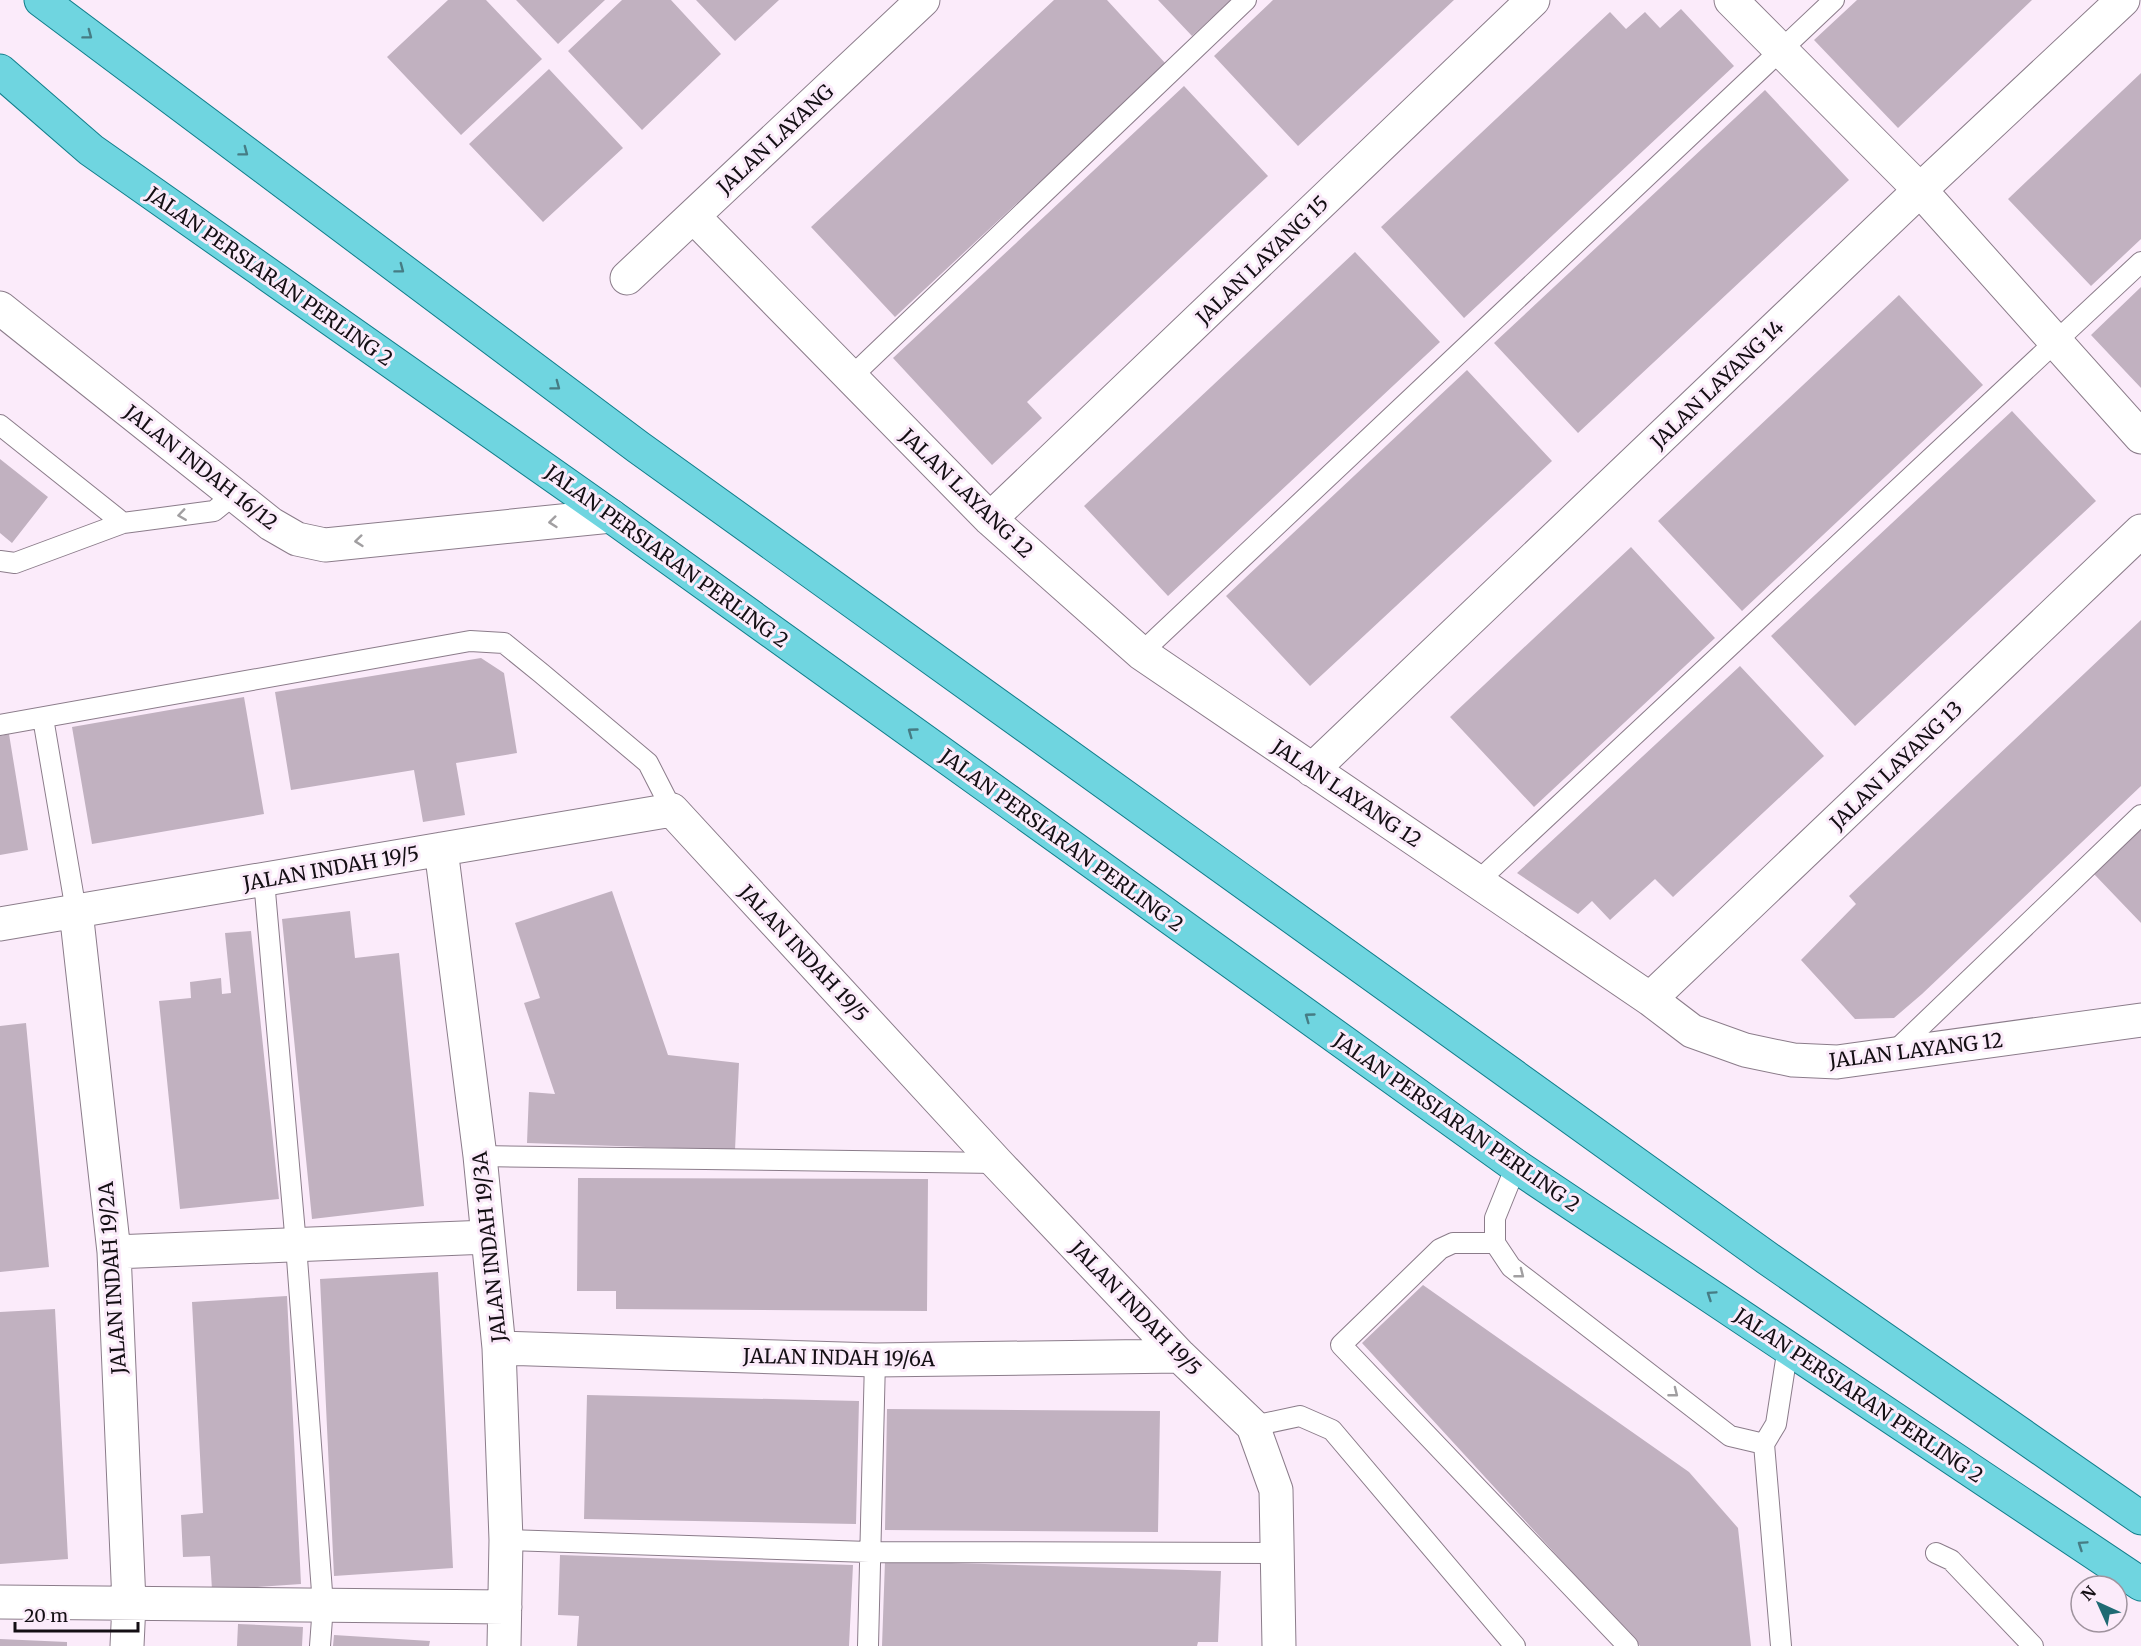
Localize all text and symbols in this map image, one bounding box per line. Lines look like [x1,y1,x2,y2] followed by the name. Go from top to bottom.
[81,28,92,39] one-way arrow
[711,78,839,200] street label: JALAN LAYANG
[237,145,248,156] one-way arrow
[141,181,398,371] street label: JALAN PERSIARAN PERLING 2
[1190,190,1333,330] street label: JALAN LAYANG 15
[393,262,404,273] one-way arrow
[1645,314,1789,454] street label: JALAN LAYANG 14
[549,379,560,390] one-way arrow
[118,399,283,535] street label: JALAN INDAH 16/12
[895,422,1039,563] street label: JALAN LAYANG 12
[539,459,794,653] street label: JALAN PERSIARAN PERLING 2
[178,508,187,520] one-way arrow
[548,515,558,528] one-way arrow
[354,534,364,547] one-way arrow
[1824,695,1967,835] street label: JALAN LAYANG 13
[907,728,918,739] one-way arrow
[1267,733,1427,852] street label: JALAN LAYANG 12
[934,743,1189,937] street label: JALAN PERSIARAN PERLING 2
[240,840,421,896] street label: JALAN INDAH 19/5
[733,879,874,1027] street label: JALAN INDAH 19/5
[1304,1013,1315,1024] one-way arrow
[1328,1027,1585,1217] street label: JALAN PERSIARAN PERLING 2
[1827,1027,2004,1073] street label: JALAN LAYANG 12
[466,1149,512,1345] street label: JALAN INDAH 19/3A
[93,1180,131,1376] street label: JALAN INDAH 19/2A
[1064,1235,1207,1381] street label: JALAN INDAH 19/5
[1513,1267,1524,1278] one-way arrow
[1707,1291,1717,1303] one-way arrow
[1729,1302,1988,1488] street label: JALAN PERSIARAN PERLING 2
[742,1343,936,1371] street label: JALAN INDAH 19/6A
[1668,1386,1679,1397] one-way arrow
[2078,1540,2088,1552] one-way arrow
[2069,1574,2129,1634] north arrow
[2077,1582,2100,1605] text: N
[15,1595,138,1633] scale bar
[24,1604,68,1627] text: 20 m

